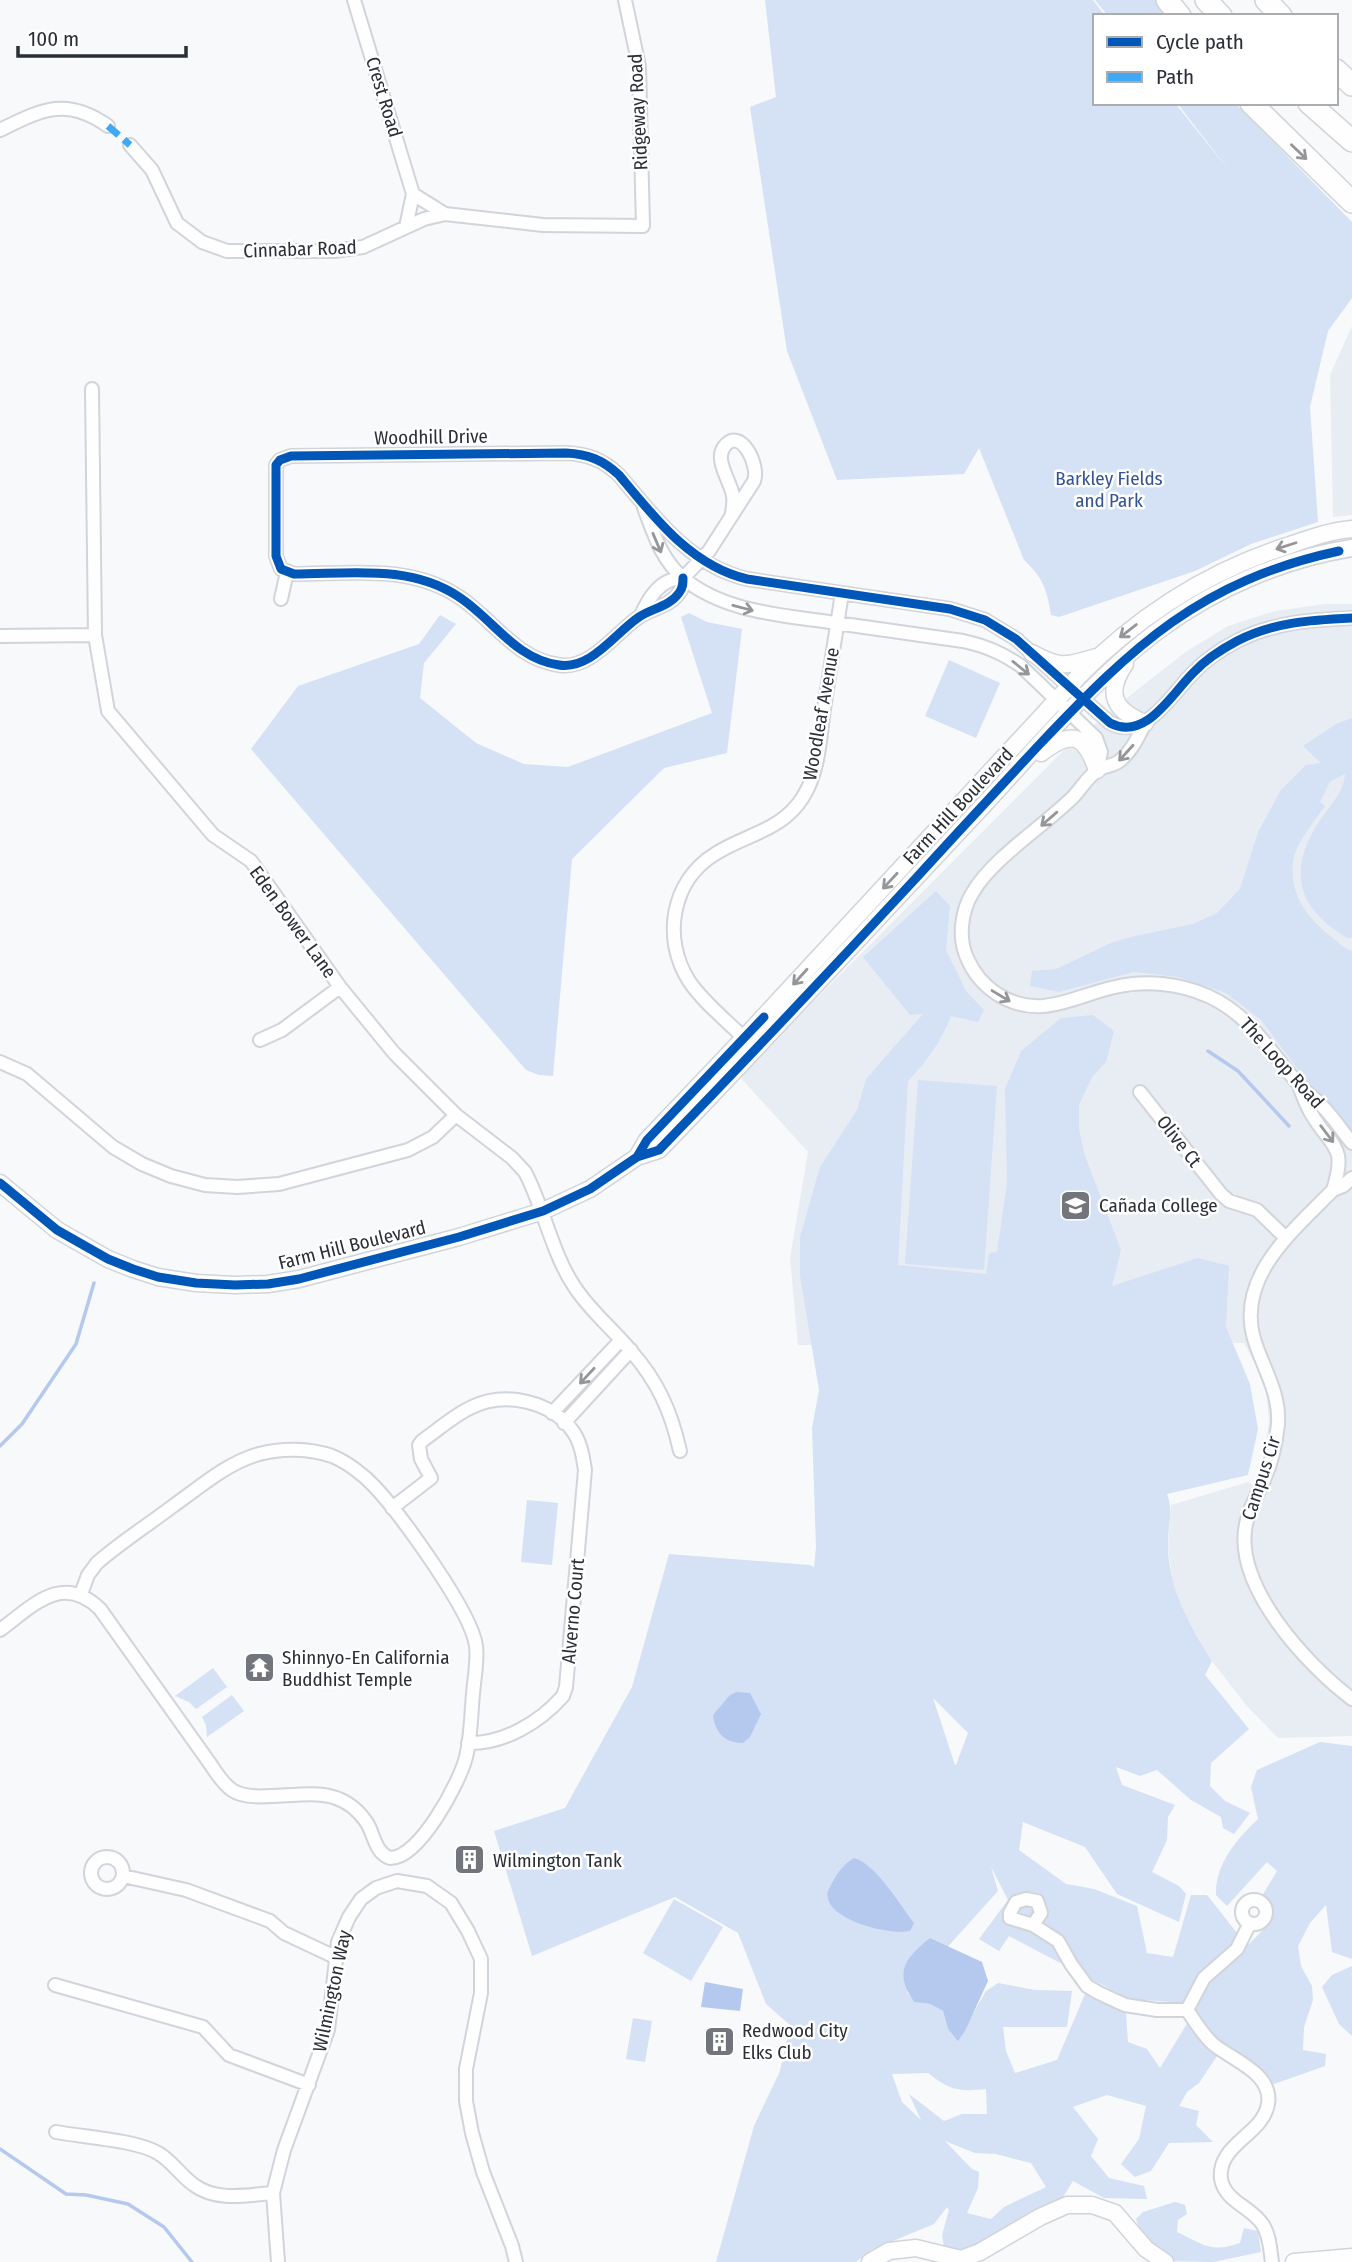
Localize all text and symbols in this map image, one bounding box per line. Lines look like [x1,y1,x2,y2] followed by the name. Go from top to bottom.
[18,14,186,58] scale bar
[1093,14,1338,105] legend
[28,26,79,52] text: 100 m
[1156,29,1244,55] text: Cycle path
[623,53,653,171] street label: Ridgeway Road
[361,54,407,140] street label: Crest Road
[1156,64,1194,90] text: Path
[1290,144,1307,161] one-way arrow
[243,236,357,262] street label: Cinnabar Road
[374,425,488,449] street label: Woodhill Drive
[1055,467,1163,512] park label: Barkley Fields and Park
[651,531,664,553] one-way arrow
[1275,540,1297,553] one-way arrow
[732,602,754,615] one-way arrow
[1119,624,1138,639] one-way arrow
[798,646,844,782] street label: Woodleaf Avenue
[1011,660,1029,675] one-way arrow
[898,743,1018,869] street label: Farm Hill Boulevard
[1118,744,1135,761] one-way arrow
[1040,811,1058,827] one-way arrow
[245,861,341,983] street label: Eden Bower Lane
[881,872,898,889] one-way arrow
[792,968,808,986] one-way arrow
[991,989,1011,1003] one-way arrow
[1235,1013,1329,1113] street label: The Loop Road
[1152,1111,1207,1172] street label: Olive Ct
[1319,1125,1334,1144] one-way arrow
[1059,1188,1093,1222] school or university icon: Cañada College
[1099,1194,1218,1217] place label: Cañada College
[276,1216,428,1274] street label: Farm Hill Boulevard
[578,1368,595,1385] one-way arrow
[1237,1433,1286,1523] street label: Campus Cir
[557,1557,589,1665] street label: Alverno Court
[282,1646,449,1691] place label: Shinnyo-En California Buddhist Temple
[242,1651,276,1685] temple icon: Shinnyo-En California Buddhist Temple
[453,1843,487,1877] building icon: Wilmington Tank
[493,1849,622,1872] place label: Wilmington Tank
[308,1927,356,2054] street label: Wilmington Way
[742,2019,848,2064] place label: Redwood City Elks Club
[702,2024,736,2058] building icon: Redwood City Elks Club

